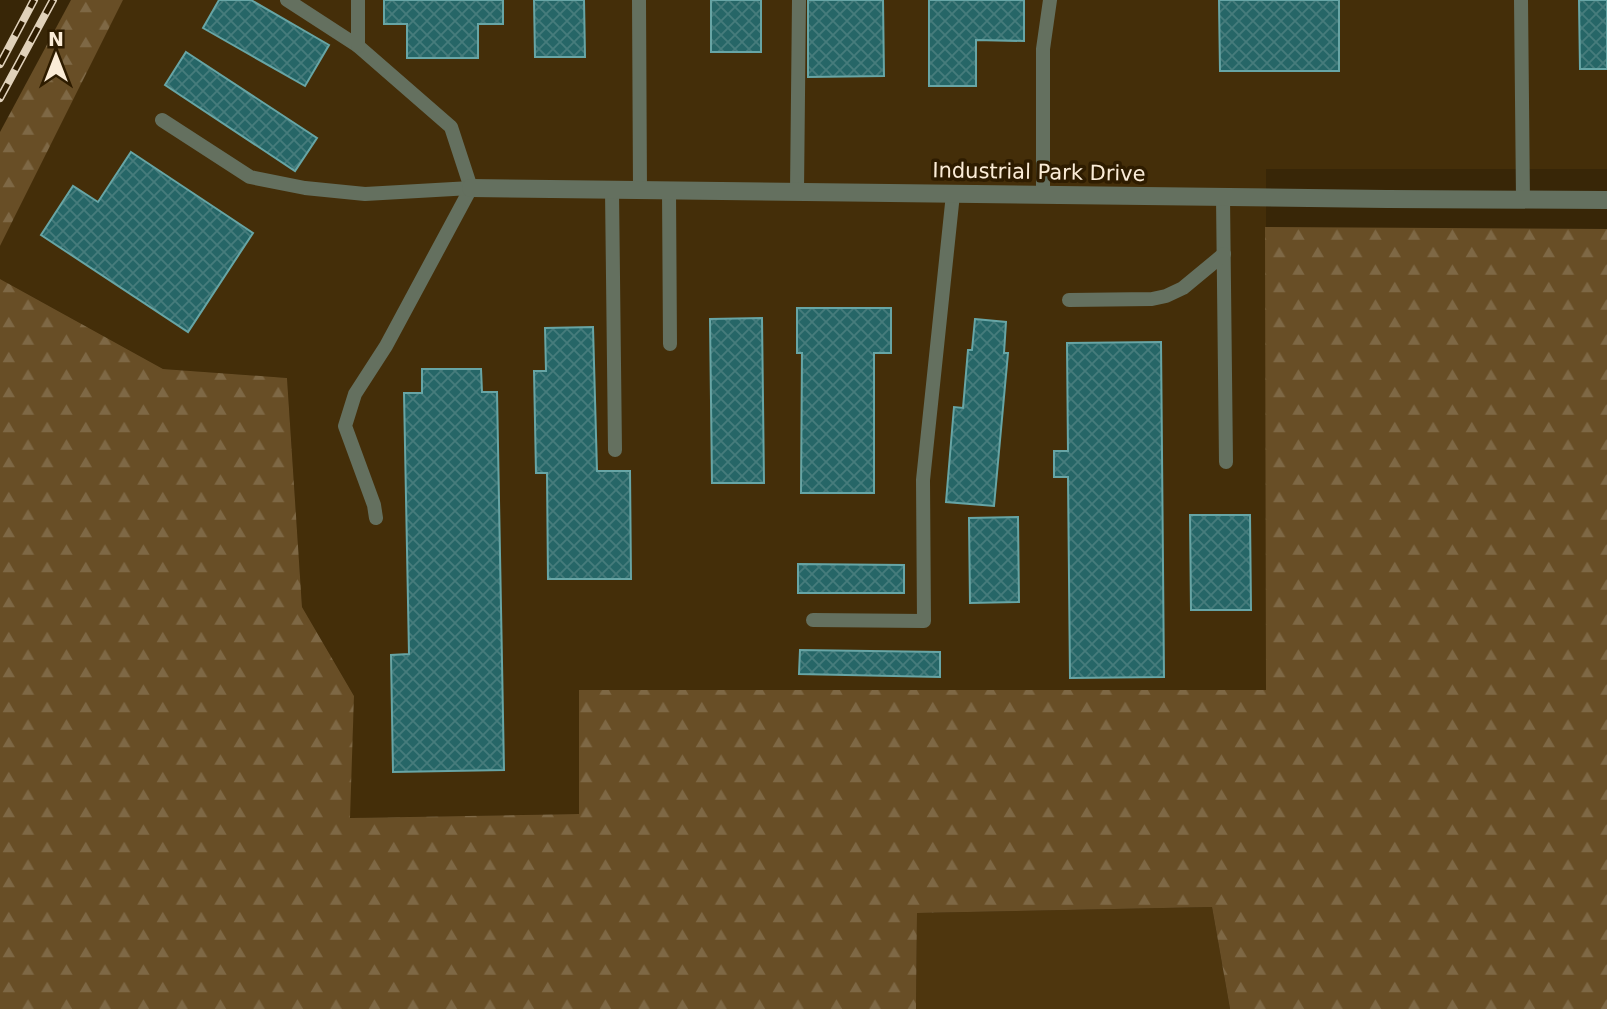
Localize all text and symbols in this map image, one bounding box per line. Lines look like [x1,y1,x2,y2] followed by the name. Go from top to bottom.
[21,21,91,91] north arrow
[48,28,64,50] text: N
[932,158,1146,186] street label: Industrial Park Drive

